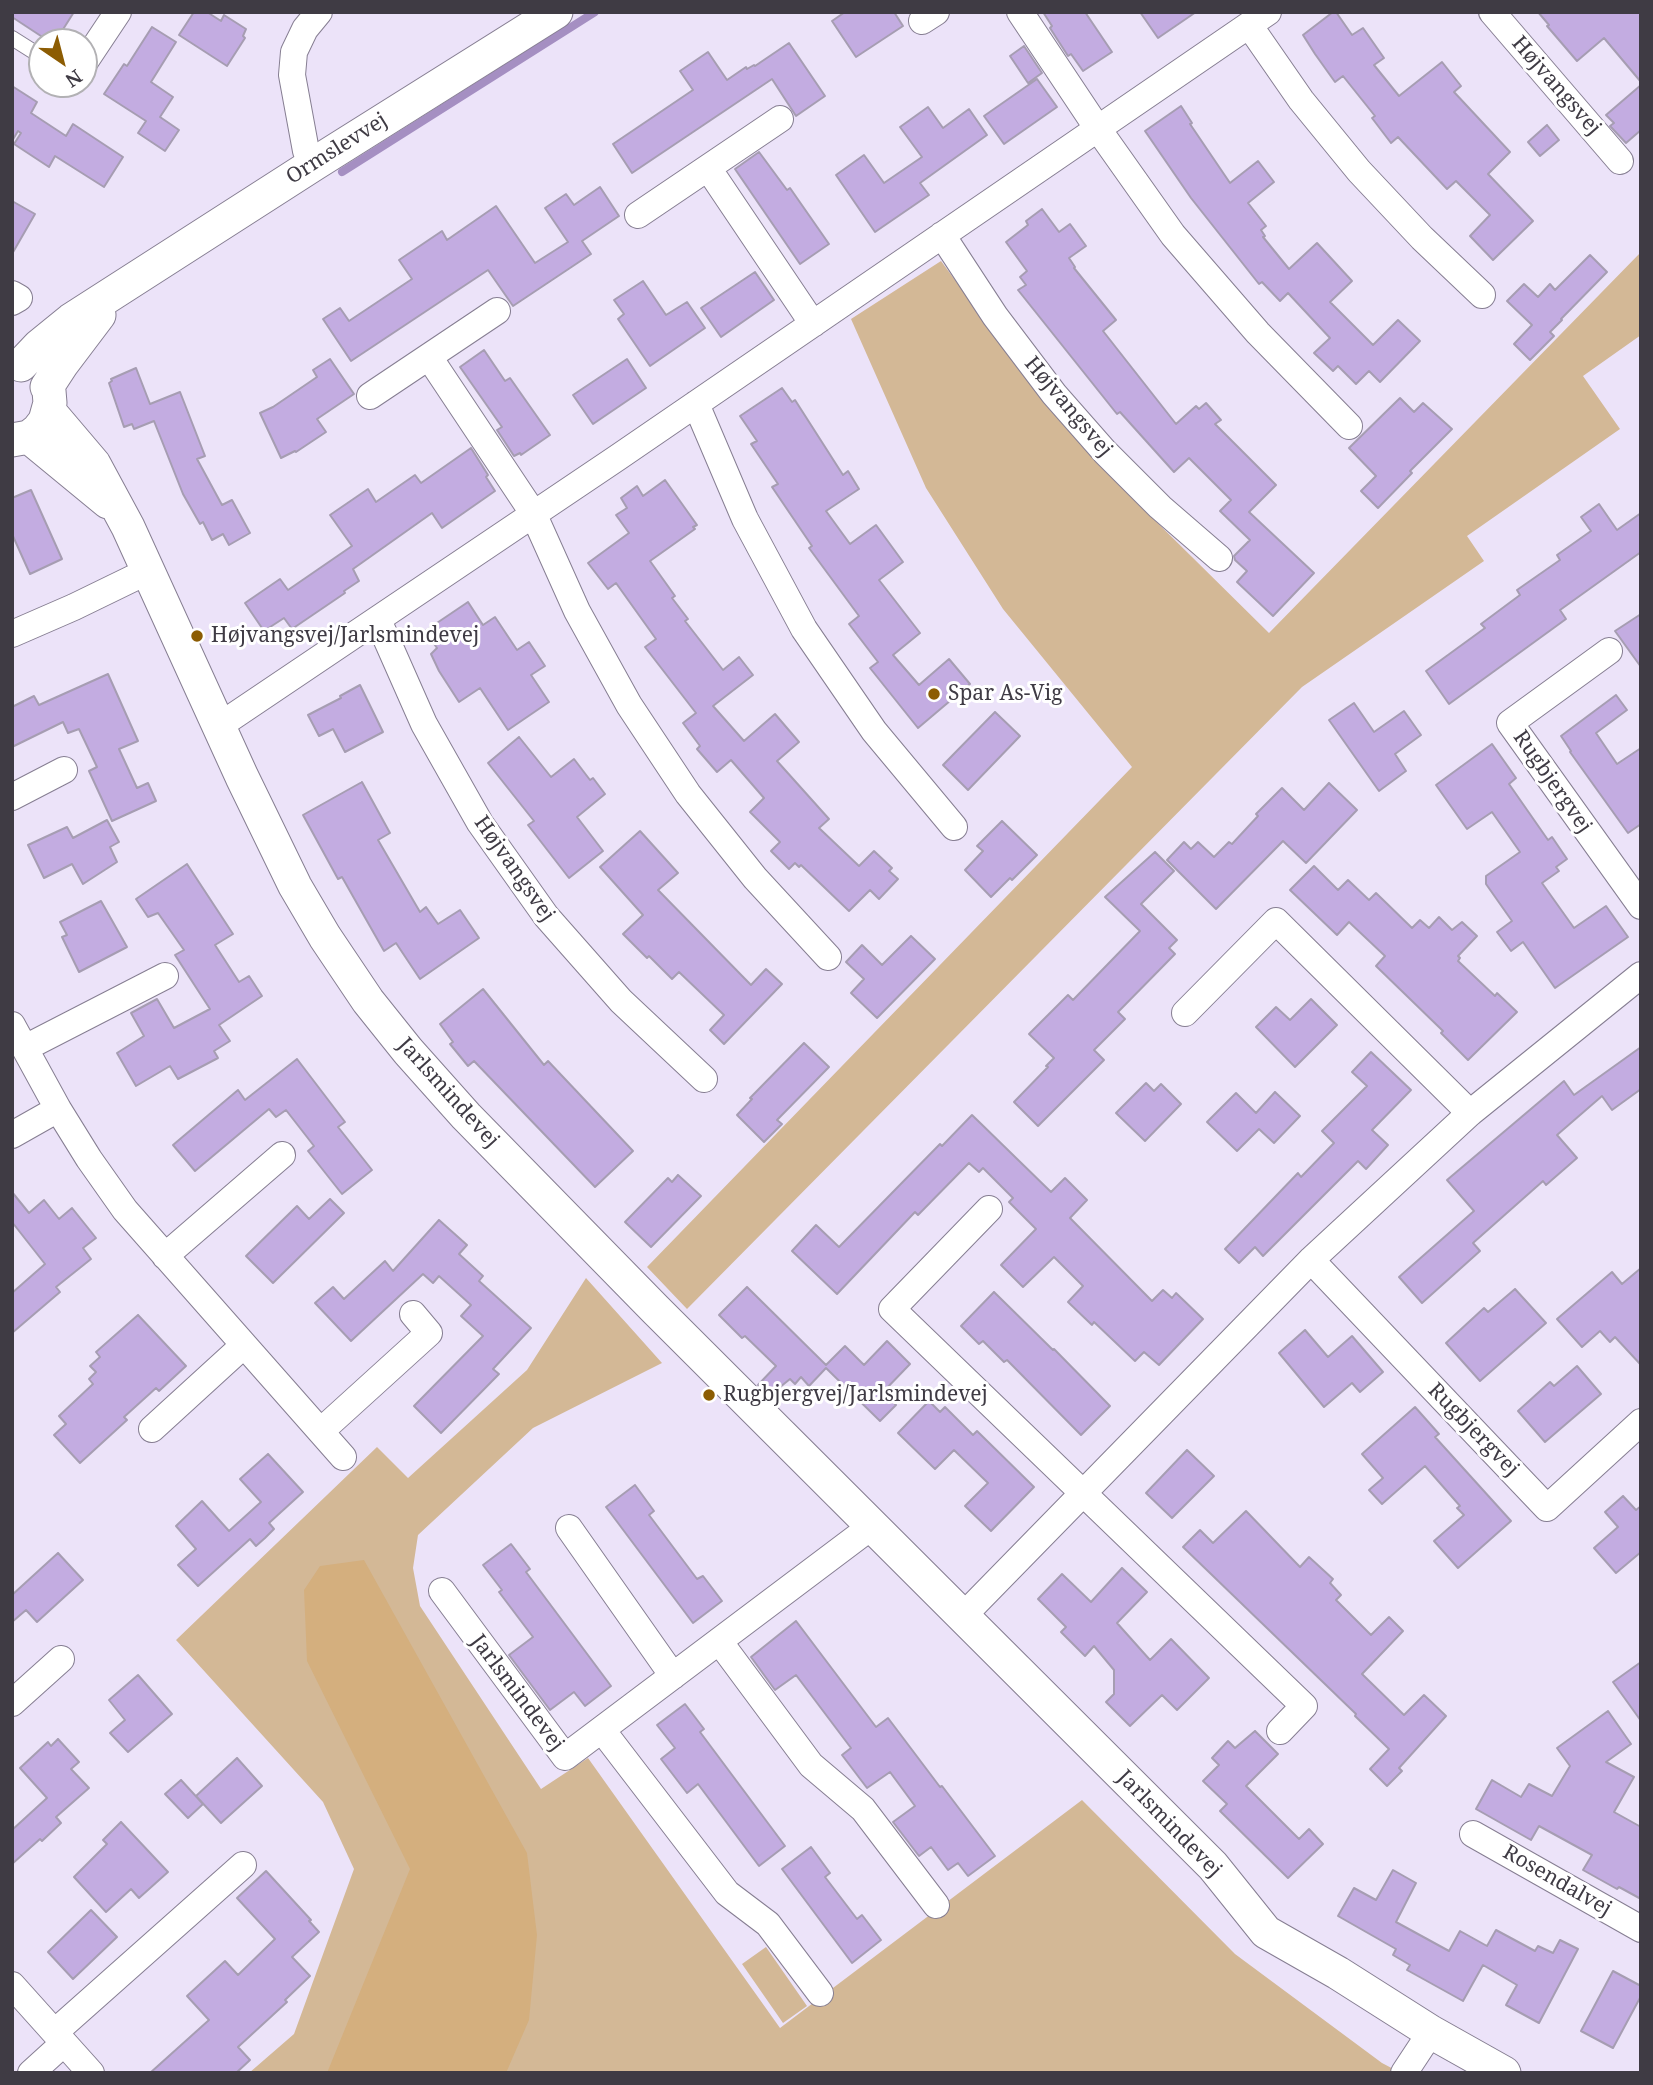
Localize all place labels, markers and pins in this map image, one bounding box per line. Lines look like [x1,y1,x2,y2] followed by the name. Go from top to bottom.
[211,623,479,649] place label: Højvangsvej/Jarlsmindevej
[189,628,205,644] marker: Højvangsvej/Jarlsmindevej
[948,681,1062,707] place label: Spar As-Vig
[926,686,942,702] marker: Spar As-Vig
[723,1382,988,1408] place label: Rugbjergvej/Jarlsmindevej
[701,1387,717,1403] marker: Rugbjergvej/Jarlsmindevej

